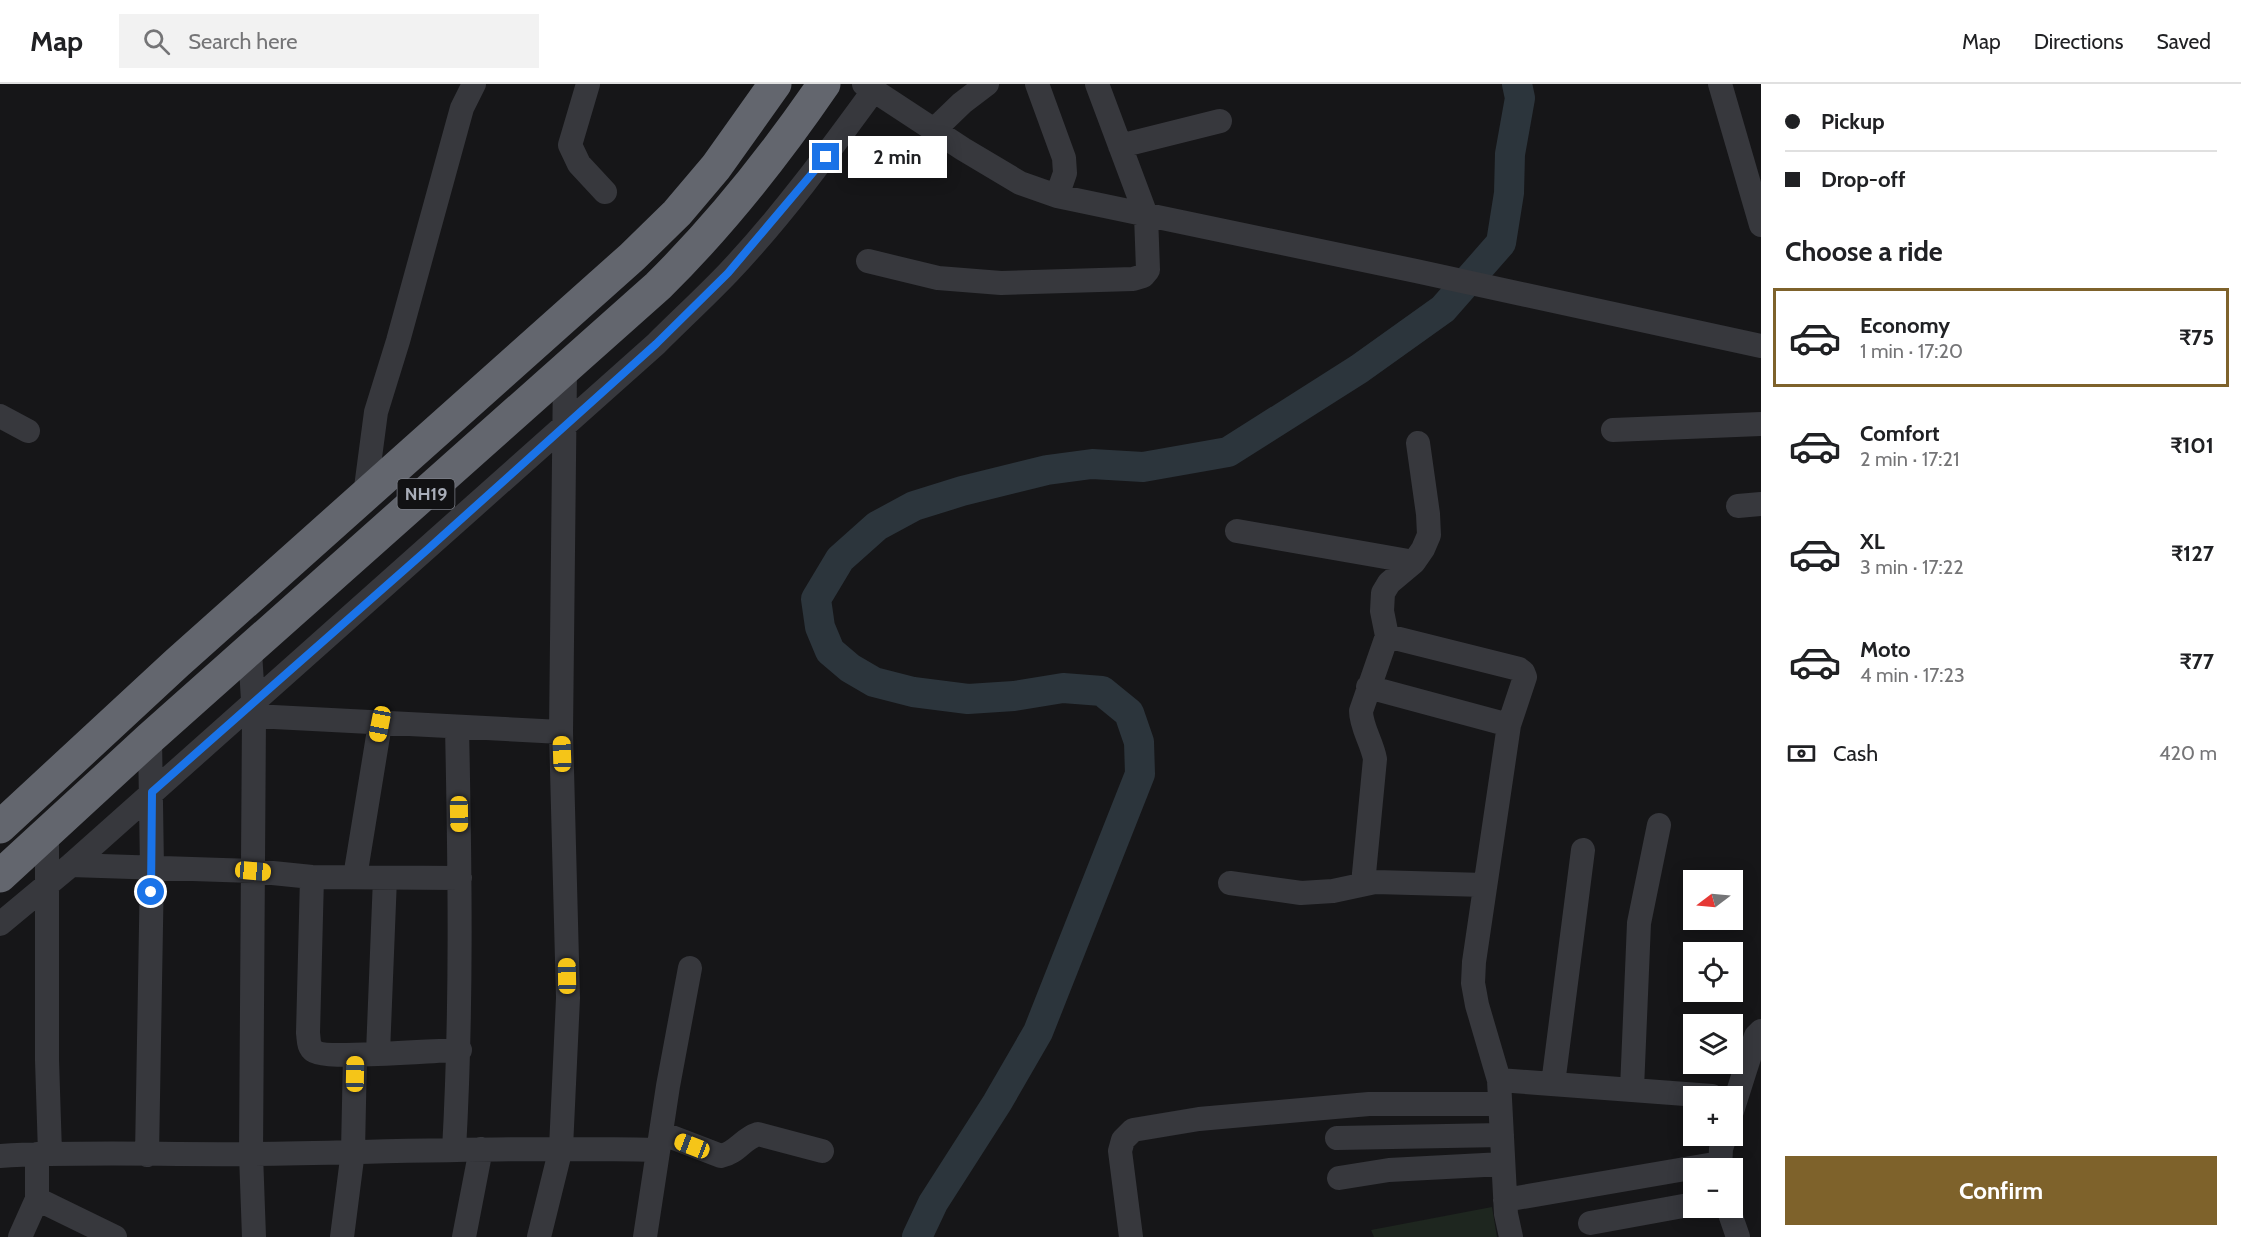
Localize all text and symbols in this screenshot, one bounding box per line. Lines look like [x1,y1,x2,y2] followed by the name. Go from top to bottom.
[119,14,539,68] search box
[30,24,83,58] text: Map
[140,25,173,58] icon: search
[188,28,297,55] text: Search here
[1962,29,2001,54] text: Map
[2034,29,2123,54] text: Directions
[2156,29,2211,54] text: Saved
[1821,108,1885,135] text: Pickup
[847,136,946,178] callout: 2 min
[812,143,839,170] route end
[873,145,922,169] text: 2 min
[1821,166,1905,193] text: Drop-off
[1785,235,1943,268] text: Choose a ride
[1788,311,1842,365] icon: car
[1860,312,1950,339] text: Economy
[2179,324,2214,351] text: ₹75
[1860,339,1963,363] text: 1 min · 17:20
[1788,419,1842,473] icon: car
[1860,420,1939,447] text: Comfort
[2170,432,2214,459] text: ₹101
[1860,447,1959,471] text: 2 min · 17:21
[398,479,454,509] road number: NH19
[1788,527,1842,581] icon: car
[1860,528,1885,555] text: XL
[2171,540,2214,567] text: ₹127
[1860,555,1964,579] text: 3 min · 17:22
[1788,635,1842,689] icon: car
[1860,636,1911,663] text: Moto
[2180,648,2214,675] text: ₹77
[1860,663,1965,687] text: 4 min · 17:23
[368,705,392,743] car
[552,736,572,772] car
[1785,737,1818,770] icon: cash
[1833,740,1878,767] text: Cash
[2159,741,2217,765] text: 420 m
[450,796,468,832] car
[234,860,272,882] car
[1683,870,1743,930] north arrow
[1683,870,1743,1218] map controls
[137,878,164,905] route start
[1683,942,1743,1002] button: locate
[558,958,576,994] car
[1683,1014,1743,1074] button: layers
[346,1056,364,1092] car
[1683,1086,1743,1146] button: +
[672,1131,712,1161] car
[1785,1156,2217,1225] button: Confirm
[1683,1158,1743,1218] button: −

